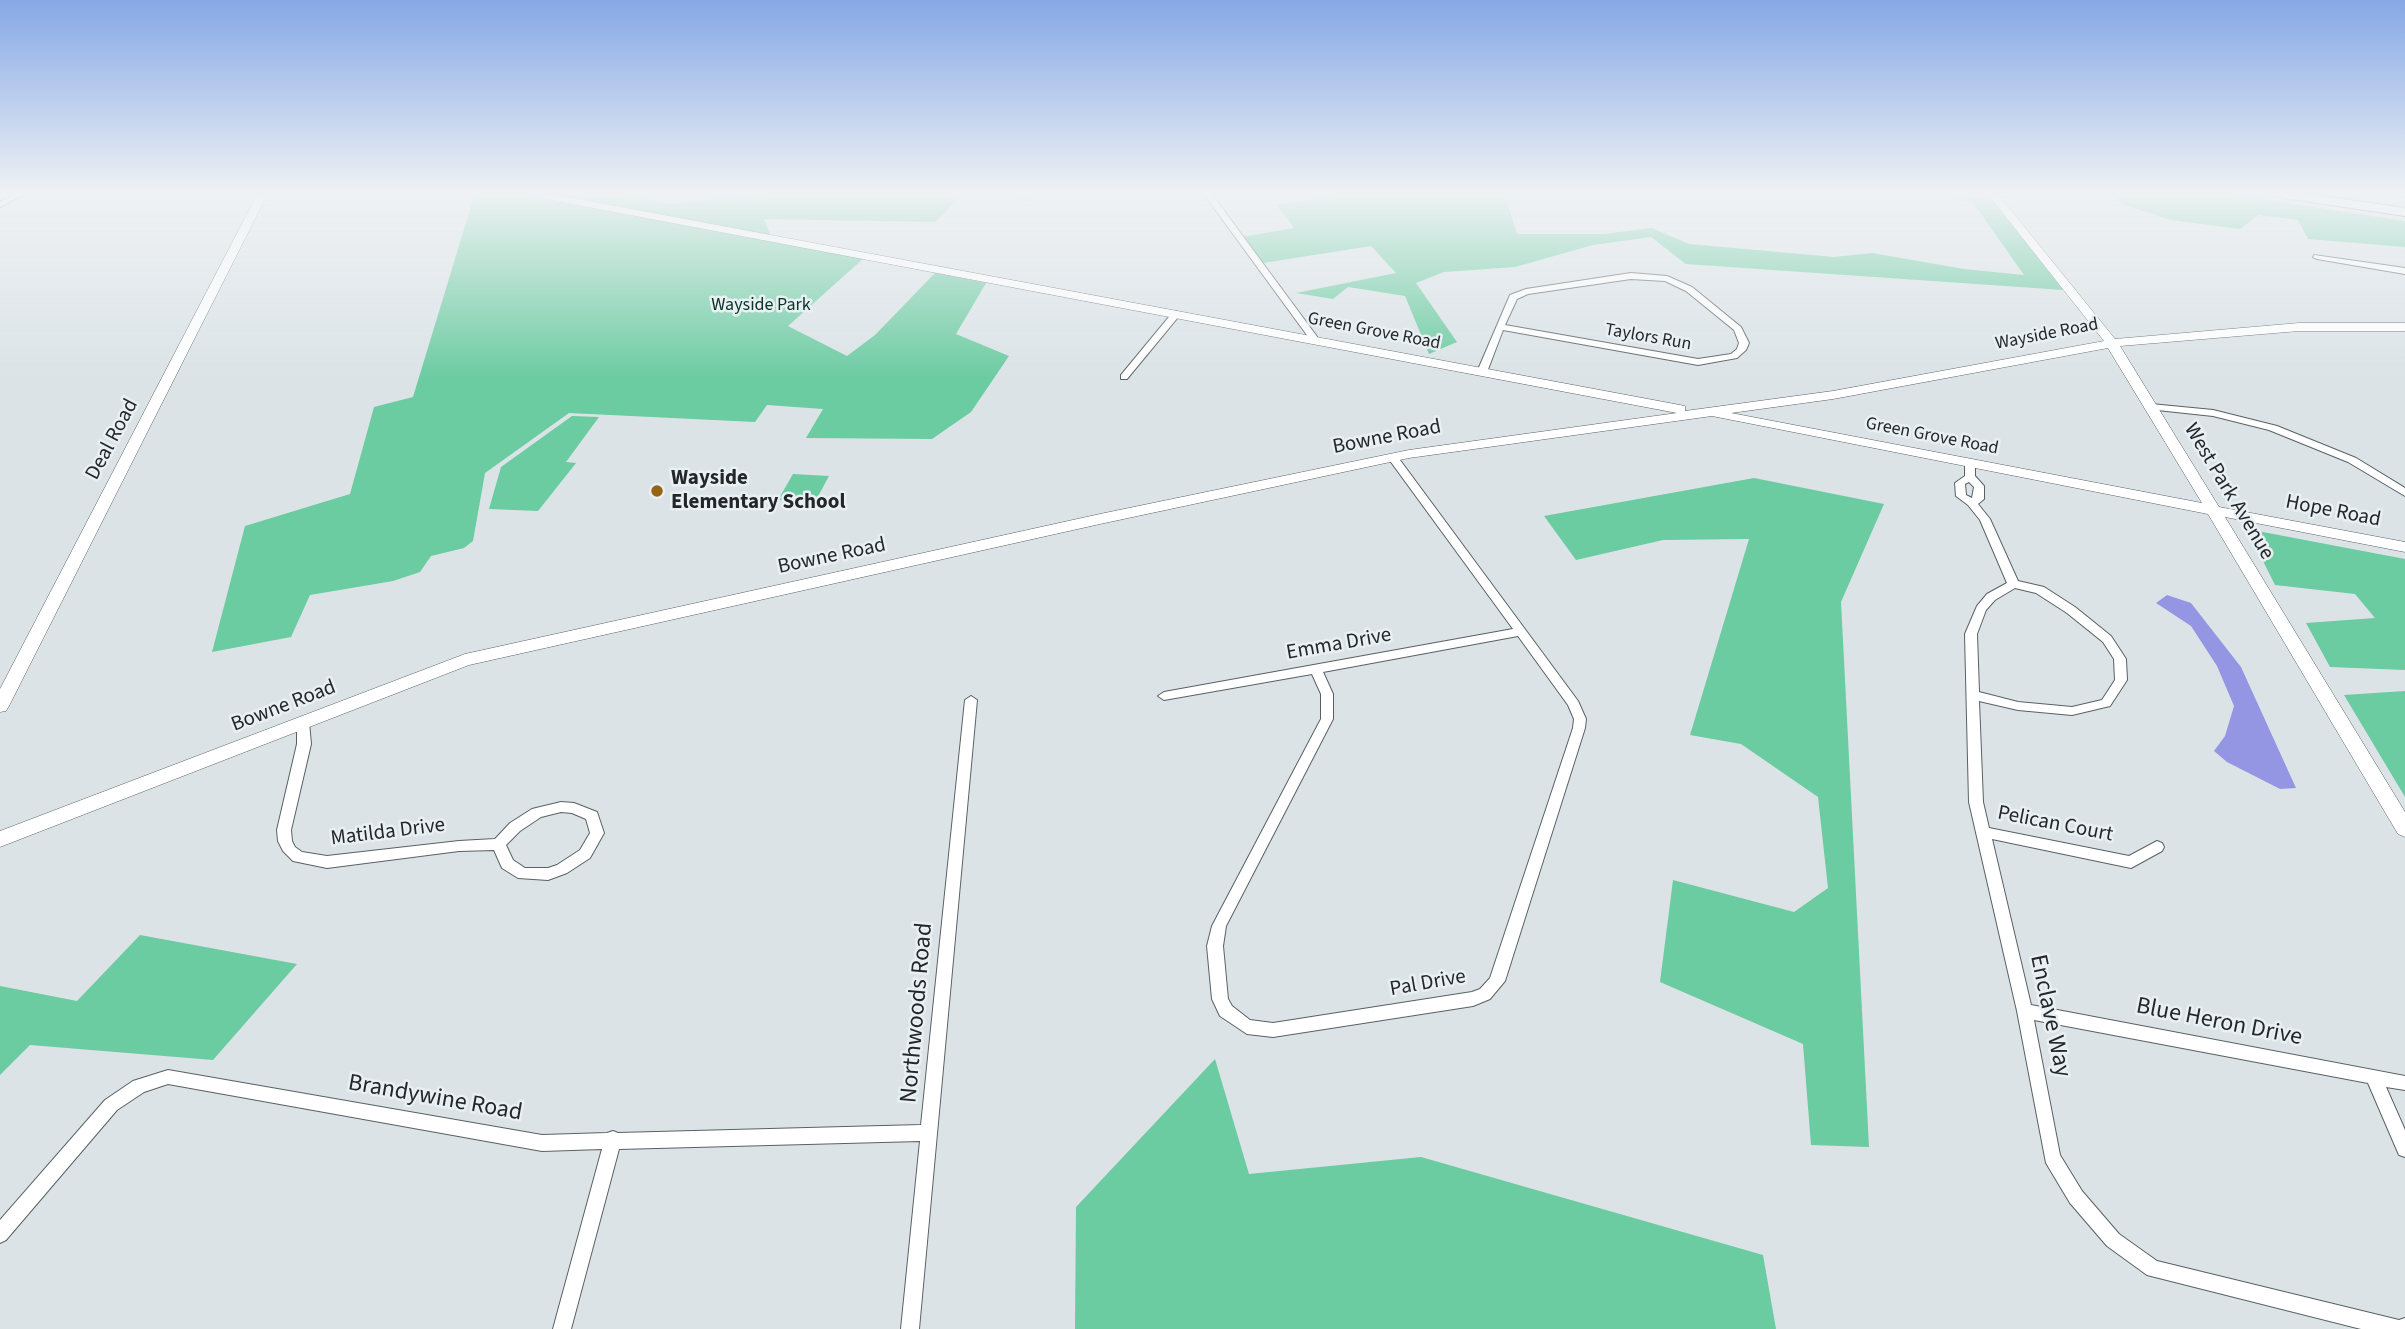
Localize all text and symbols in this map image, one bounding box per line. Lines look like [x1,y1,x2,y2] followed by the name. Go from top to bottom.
[711,295,811,317] park label: Wayside Park
[1306,309,1442,355] street label: Green Grove Road
[1994,314,2100,356] street label: Wayside Road
[1603,320,1693,356] street label: Taylors Run
[81,395,145,485] street label: Deal Road
[1864,414,2000,460] street label: Green Grove Road
[1331,415,1443,461] street label: Bowne Road
[2177,419,2279,565] street label: West Park Avenue
[671,466,845,516] place label: Wayside Elementary School
[649,483,665,499] marker: Wayside Elementary School
[2283,490,2383,534] street label: Hope Road
[776,533,888,581] street label: Bowne Road
[1285,623,1393,667] street label: Emma Drive
[228,676,340,738] street label: Bowne Road
[1995,801,2115,849] street label: Pelican Court
[329,813,447,853] street label: Matilda Drive
[896,922,940,1104] street label: Northwoods Road
[2022,952,2076,1080] street label: Enclave Way
[1388,965,1468,1003] street label: Pal Drive
[2134,993,2304,1053] street label: Blue Heron Drive
[346,1070,524,1128] street label: Brandywine Road

